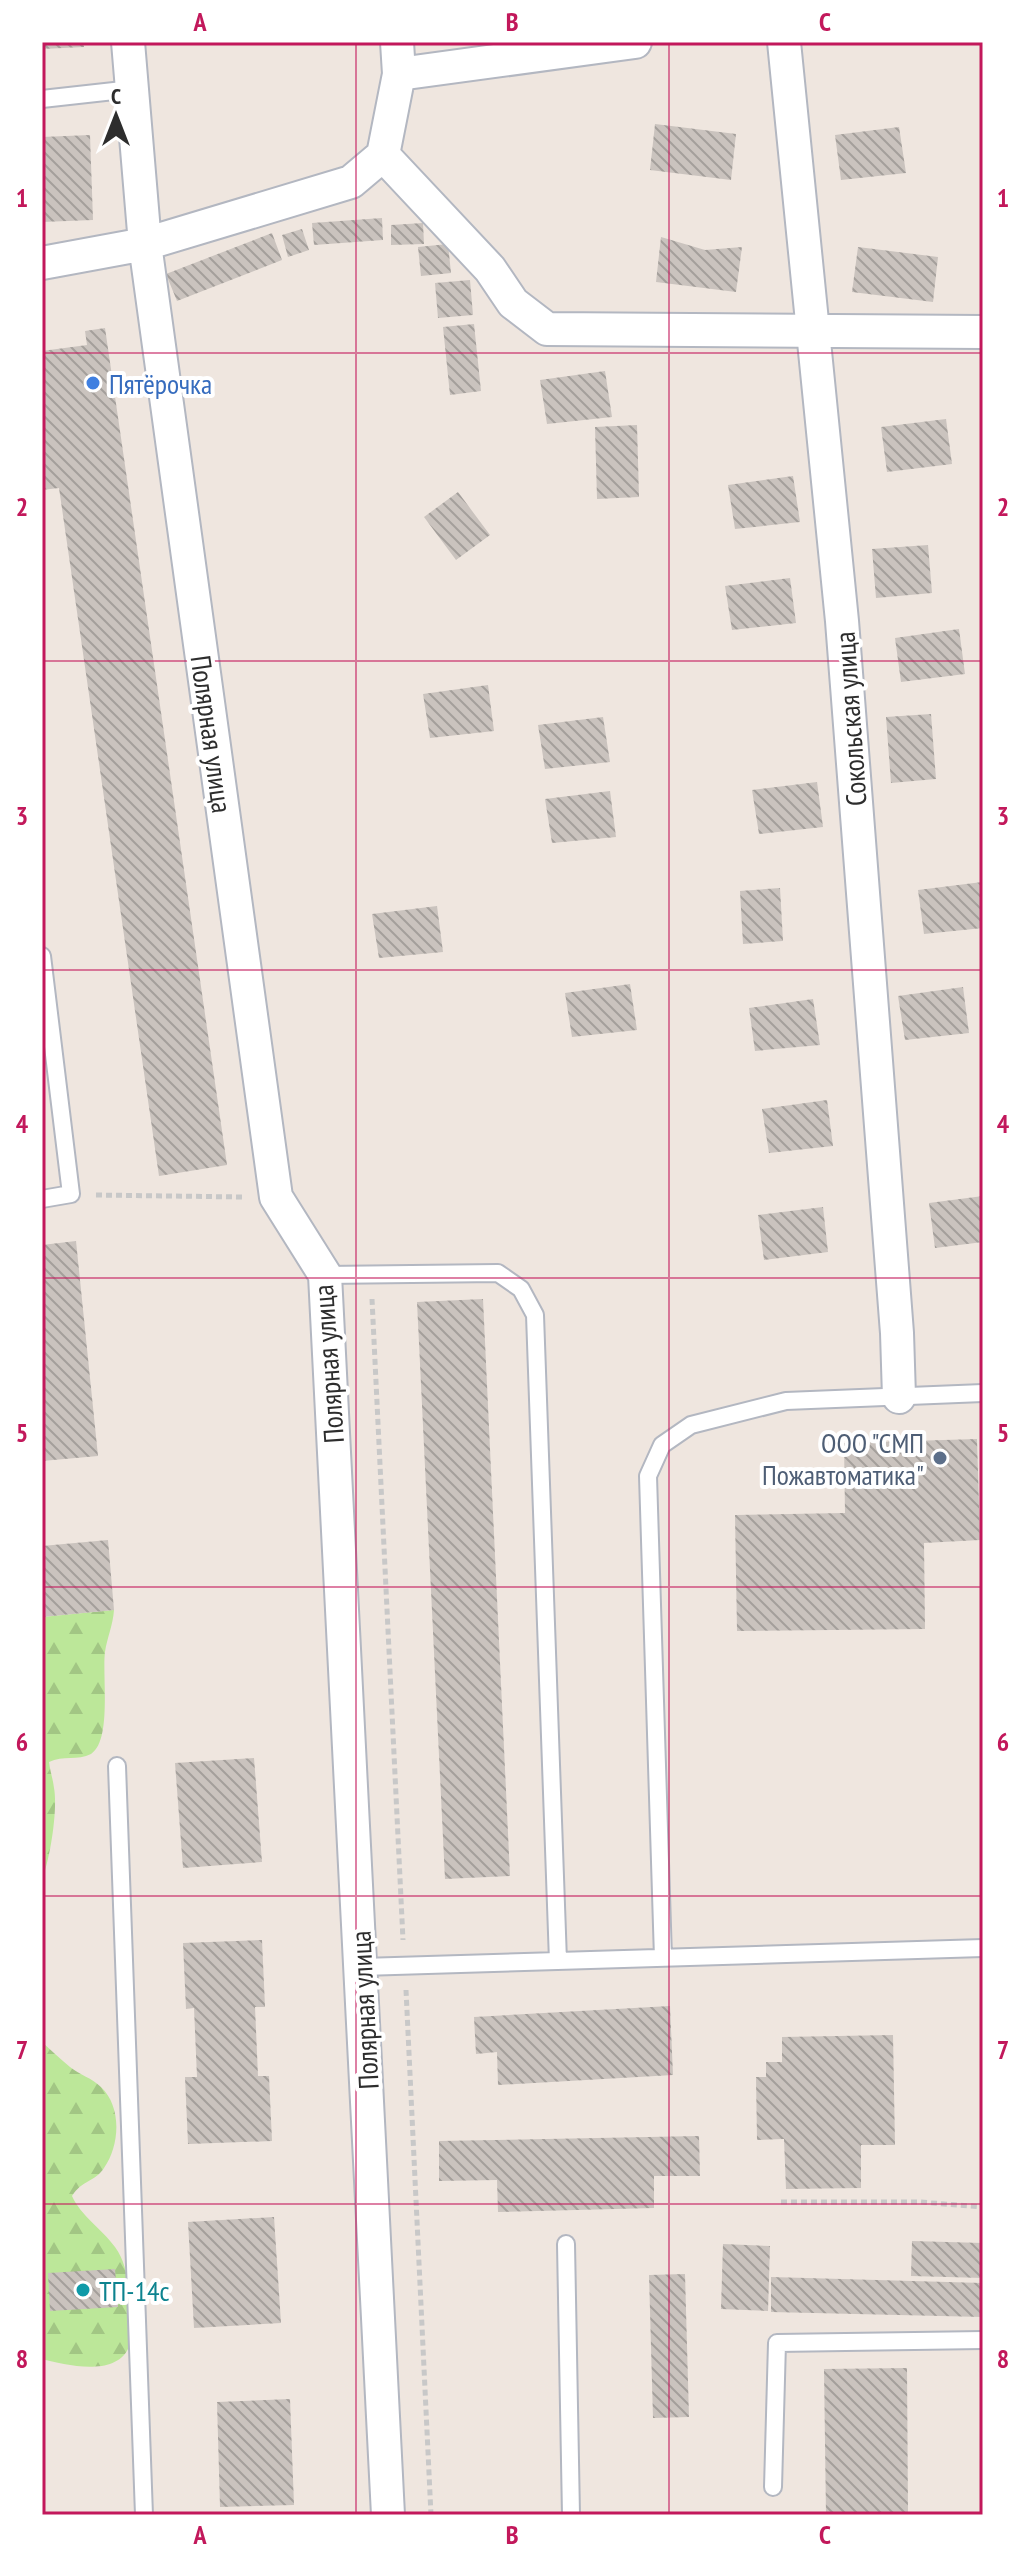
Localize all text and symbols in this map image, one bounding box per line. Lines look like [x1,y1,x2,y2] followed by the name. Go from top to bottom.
[192,5,207,38] text: A
[506,5,519,38] text: B
[819,5,831,38] text: C
[76,76,156,156] north arrow
[111,82,121,110] text: С
[16,181,28,214] text: 1
[997,181,1009,214] text: 1
[109,365,212,402] place label: Пятёрочка
[84,374,102,392] marker: Пятёрочка
[16,490,28,523] text: 2
[997,490,1009,523] text: 2
[825,631,875,807] street label: Сокольская улица
[183,653,241,815] street label: Полярная улица
[16,799,28,832] text: 3
[997,799,1009,832] text: 3
[16,1107,29,1140] text: 4
[997,1107,1010,1140] text: 4
[304,1284,352,1444] street label: Полярная улица
[16,1416,28,1449] text: 5
[997,1416,1009,1449] text: 5
[762,1424,924,1493] place label: ООО "СМП Пожавтоматика"
[931,1449,949,1467] marker: ООО "СМП Пожавтоматика"
[16,1725,28,1758] text: 6
[997,1725,1009,1758] text: 6
[341,1930,387,2090] street label: Полярная улица
[16,2033,28,2066] text: 7
[997,2033,1009,2066] text: 7
[99,2272,170,2309] place label: ТП-14с
[74,2281,92,2299] marker: ТП-14с
[16,2342,28,2375] text: 8
[997,2342,1009,2375] text: 8
[192,2518,207,2551] text: A
[506,2518,519,2551] text: B
[819,2518,831,2551] text: C

